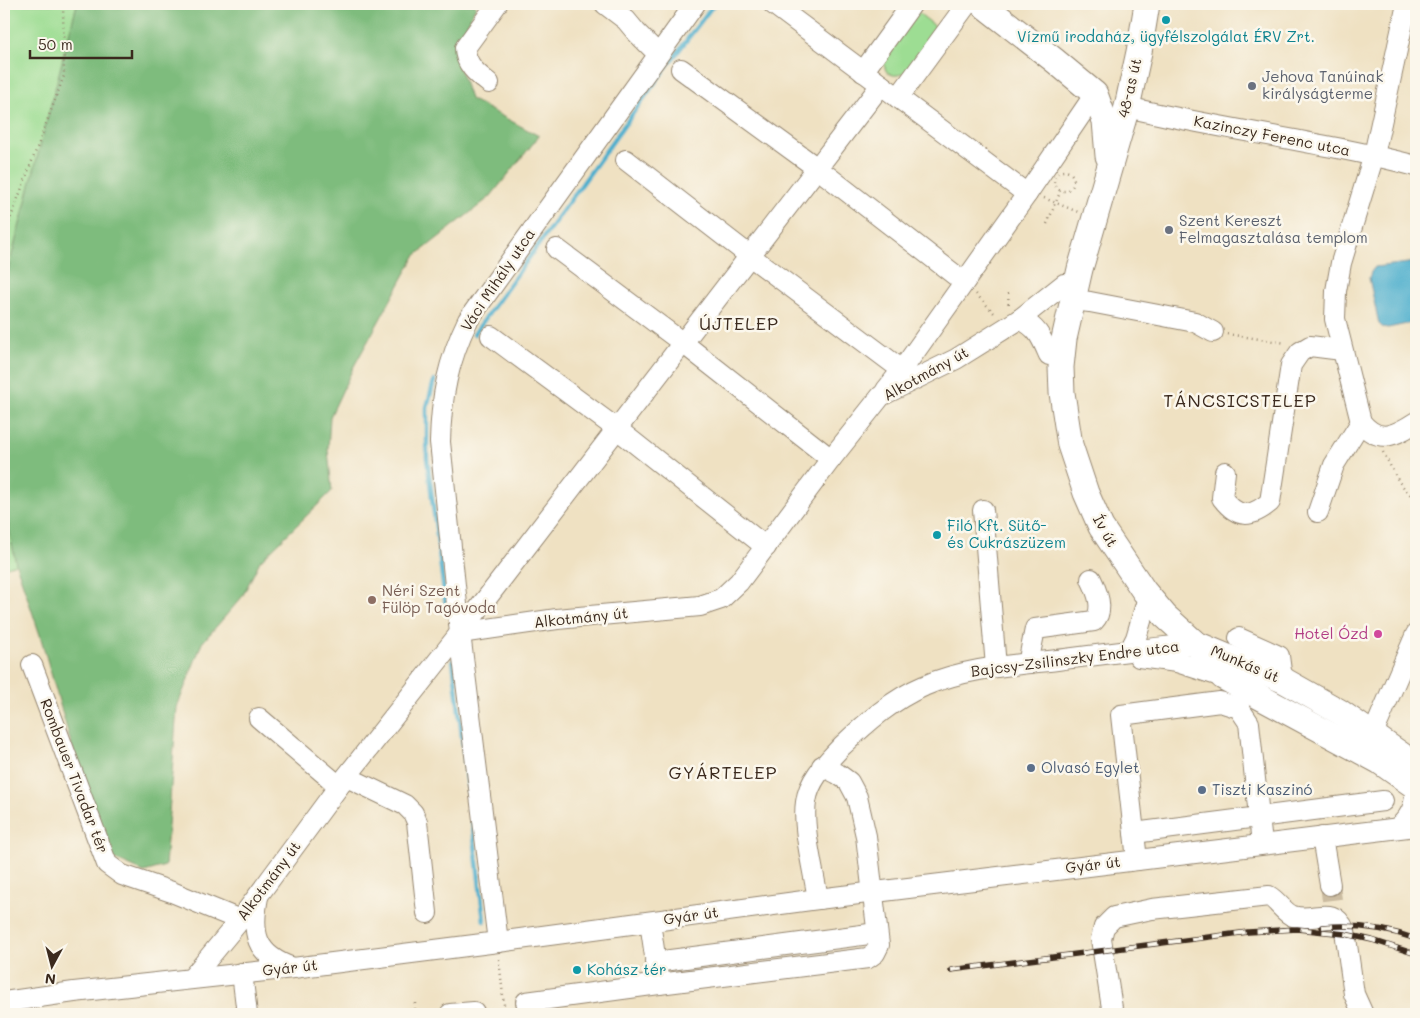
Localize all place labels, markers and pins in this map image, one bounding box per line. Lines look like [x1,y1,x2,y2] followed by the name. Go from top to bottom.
[1160,14,1172,26] marker: Vízmű irodaház, ügyfélszolgálat ÉRV Zrt.
[1017,26,1315,46] place label: Vízmű irodaház, ügyfélszolgálat ÉRV Zrt.
[1262,66,1383,103] place label: Jehova Tanúinak királyságterme
[1246,80,1258,92] marker: Jehova Tanúinak királyságterme
[1179,210,1368,247] place label: Szent Kereszt Felmagasztalása templom
[1163,224,1175,236] marker: Szent Kereszt Felmagasztalása templom
[947,515,1066,552] place label: Filó Kft. Sütő- és Cukrászüzem
[931,529,943,541] marker: Filó Kft. Sütő- és Cukrászüzem
[382,580,496,617] place label: Néri Szent Fülöp Tagóvoda
[366,594,378,606] marker: Néri Szent Fülöp Tagóvoda
[1294,623,1368,643] place label: Hotel Ózd
[1372,628,1384,640] marker: Hotel Ózd
[1041,757,1140,777] place label: Olvasó Egylet
[1025,762,1037,774] marker: Olvasó Egylet
[1212,779,1313,799] place label: Tiszti Kaszinó
[1196,784,1208,796] marker: Tiszti Kaszinó
[587,959,667,979] place label: Kohász tér
[571,964,583,976] marker: Kohász tér

